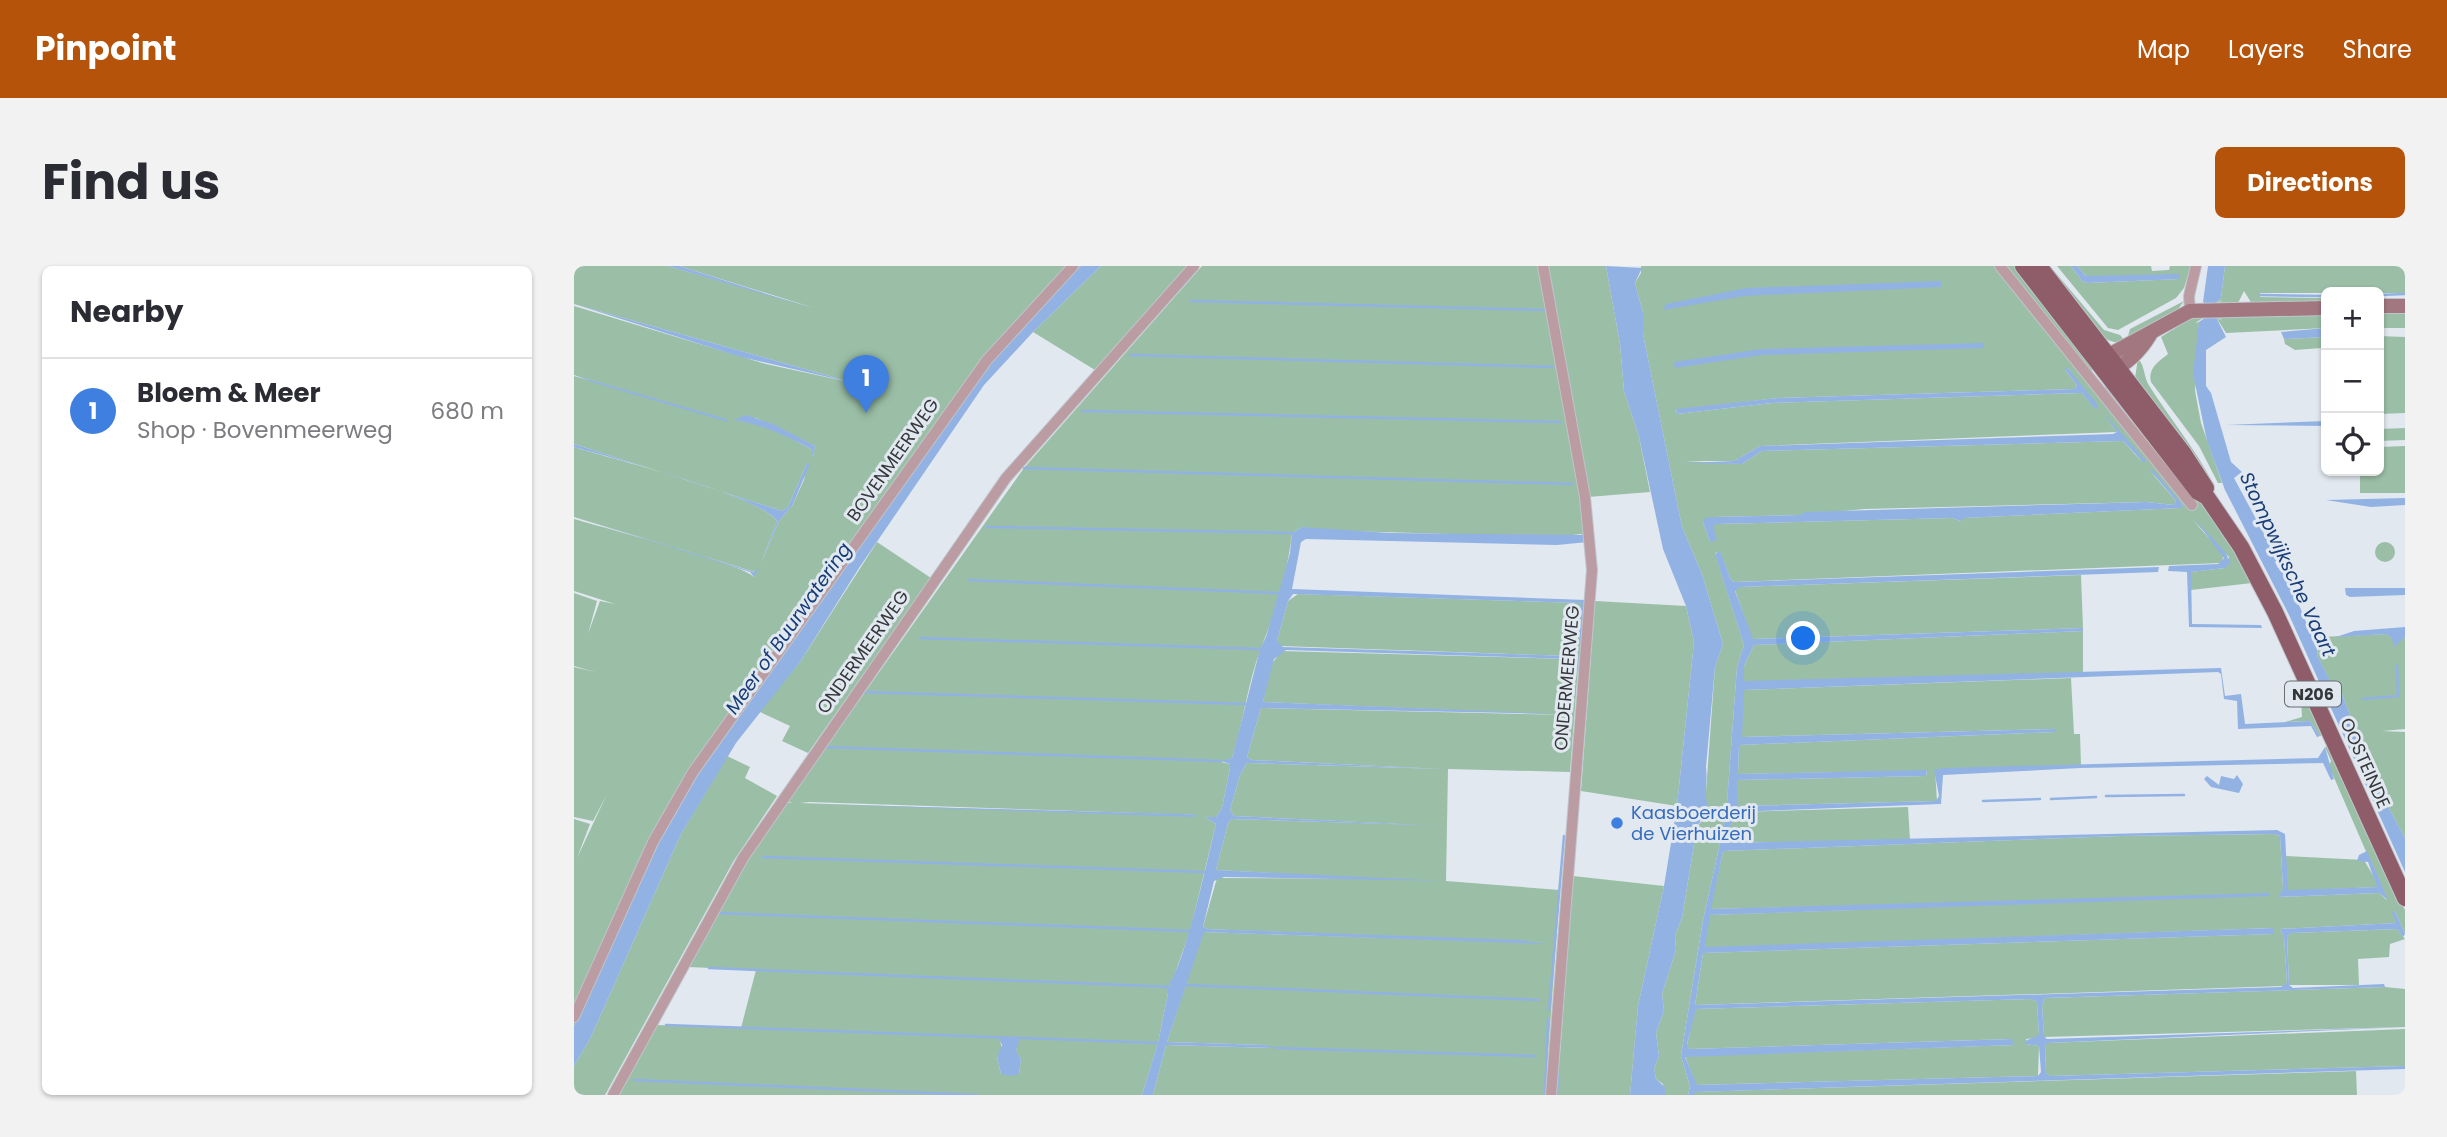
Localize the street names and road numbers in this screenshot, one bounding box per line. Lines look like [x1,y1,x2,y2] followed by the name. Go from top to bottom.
[841,393,944,526] street label: BOVENMEERWEG
[811,585,915,718] street label: ONDERMEERWEG
[1548,604,1585,751] street label: ONDERMEERWEG
[2285,682,2341,706] road number: N206
[2334,713,2397,812] street label: OOSTEINDE

